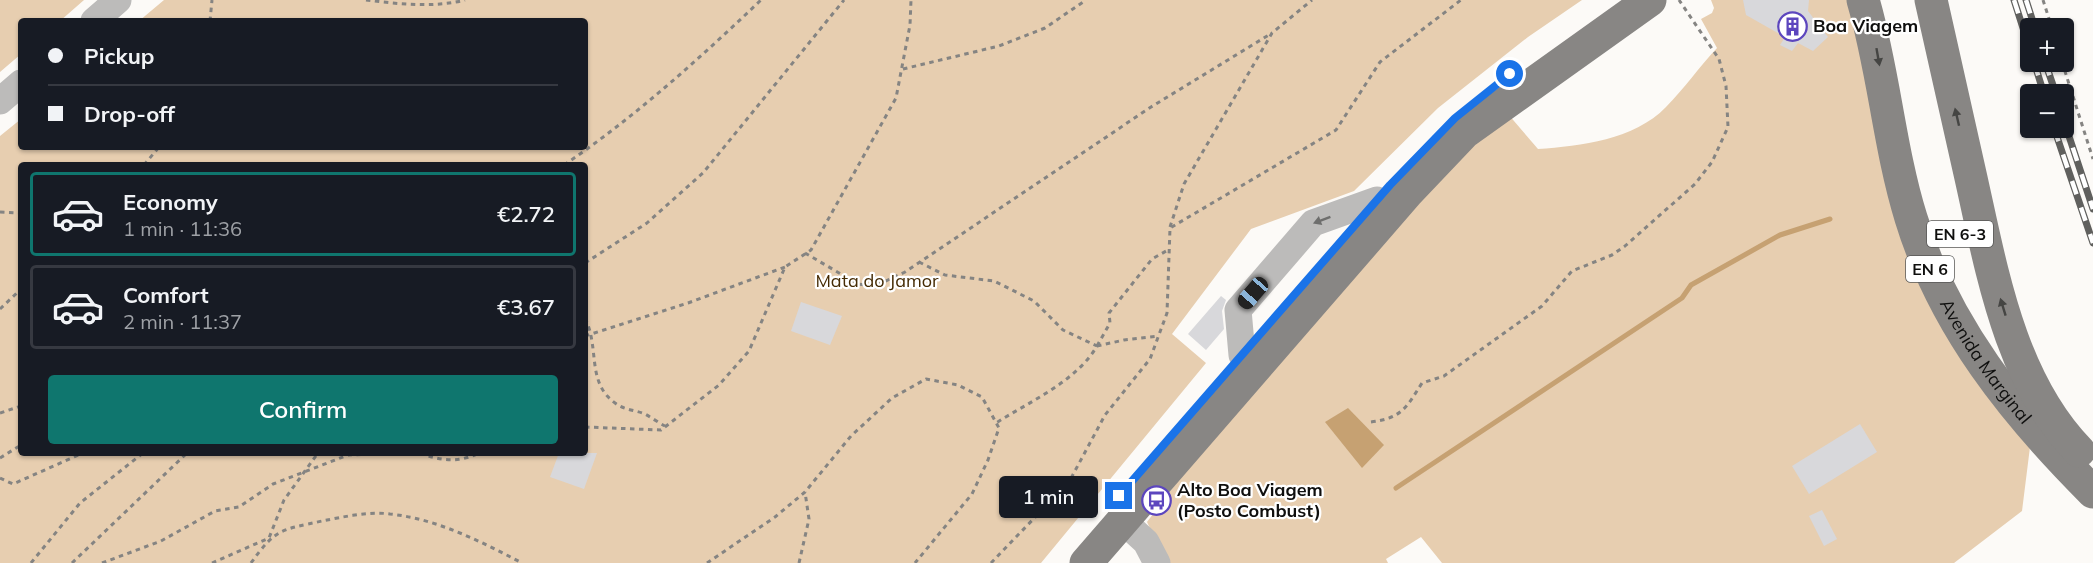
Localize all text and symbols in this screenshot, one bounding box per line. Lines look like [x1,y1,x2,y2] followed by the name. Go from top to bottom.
[1776,10,1808,42] building icon: Boa Viagem
[1813,14,1918,37] place label: Boa Viagem
[2020,18,2074,138] map controls
[2020,18,2074,72] button: +
[84,42,154,70] text: Pickup
[1874,47,1883,66] one-way arrow
[1496,60,1523,87] route start
[2020,84,2074,138] button: −
[84,100,175,128] text: Drop-off
[1952,108,1962,127] one-way arrow
[51,187,105,241] icon: car
[123,188,218,216] text: Economy
[497,200,555,228] text: €2.72
[123,216,242,241] text: 1 min · 11:36
[1313,216,1331,225] one-way arrow
[1927,221,1993,247] road number: EN 6-3
[1906,256,1954,282] road number: EN 6
[815,269,939,292] park label: Mata do Jamor
[1234,274,1272,312] car
[51,280,105,334] icon: car
[123,281,209,309] text: Comfort
[497,293,555,321] text: €3.67
[1935,295,2037,428] street label: Avenida Marginal
[1998,298,2007,316] one-way arrow
[123,309,242,334] text: 2 min · 11:37
[48,375,558,444] button: Confirm
[999,475,1098,517] callout: 1 min
[1177,478,1323,522] place label: Alto Boa Viagem (Posto Combust)
[1105,482,1132,509] route end
[1023,484,1074,509] text: 1 min
[1140,484,1172,516] bus stop icon: Alto Boa Viagem (Posto Combust)

